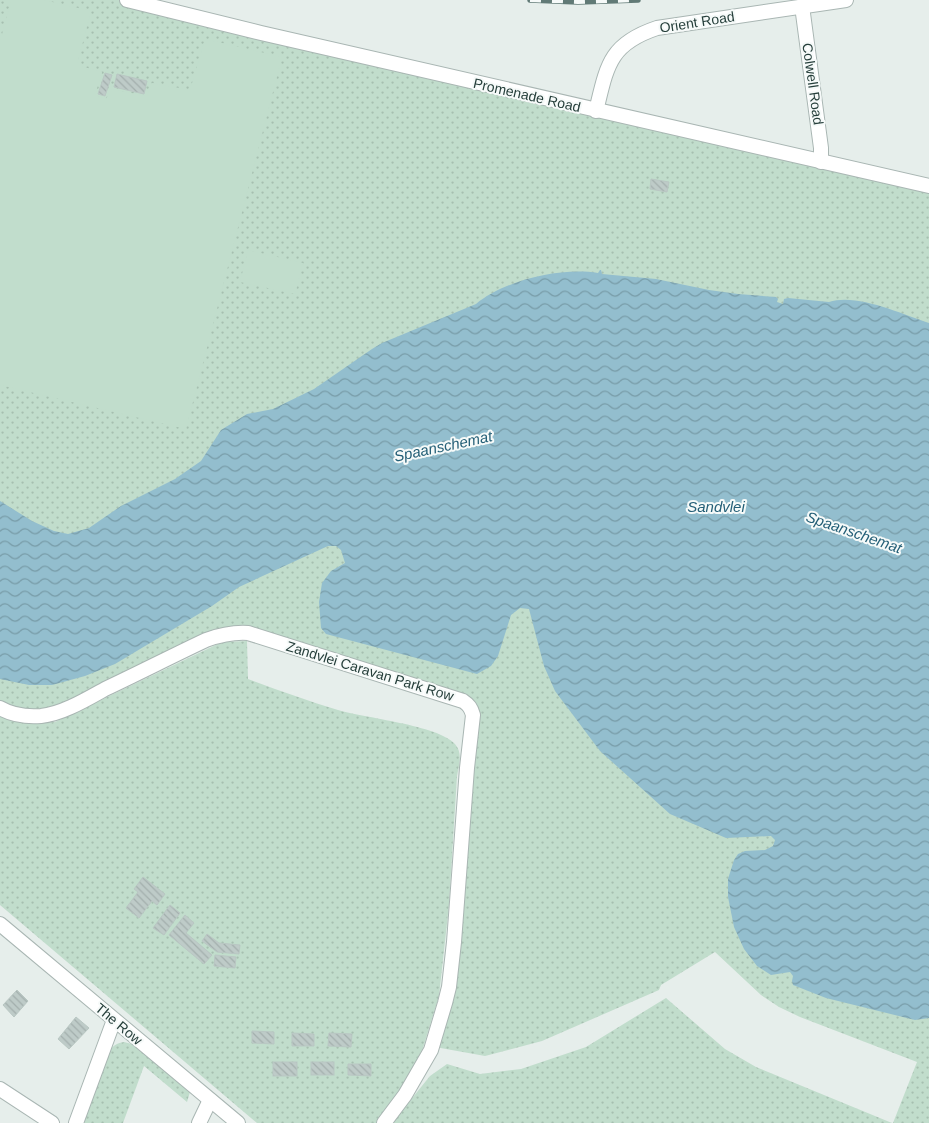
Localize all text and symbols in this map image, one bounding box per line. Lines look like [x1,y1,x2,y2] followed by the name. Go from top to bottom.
[658,8,736,36] street label: Orient Road
[799,42,827,126] street label: Colwell Road
[472,75,582,115] street label: Promenade Road
[392,427,495,465] water label: Spaanschemat
[687,498,745,515] water label: Sandvlei
[804,508,905,557] water label: Spaanschemat
[284,638,457,704] street label: Zandvlei Caravan Park Row
[92,1000,146,1049] street label: The Row

